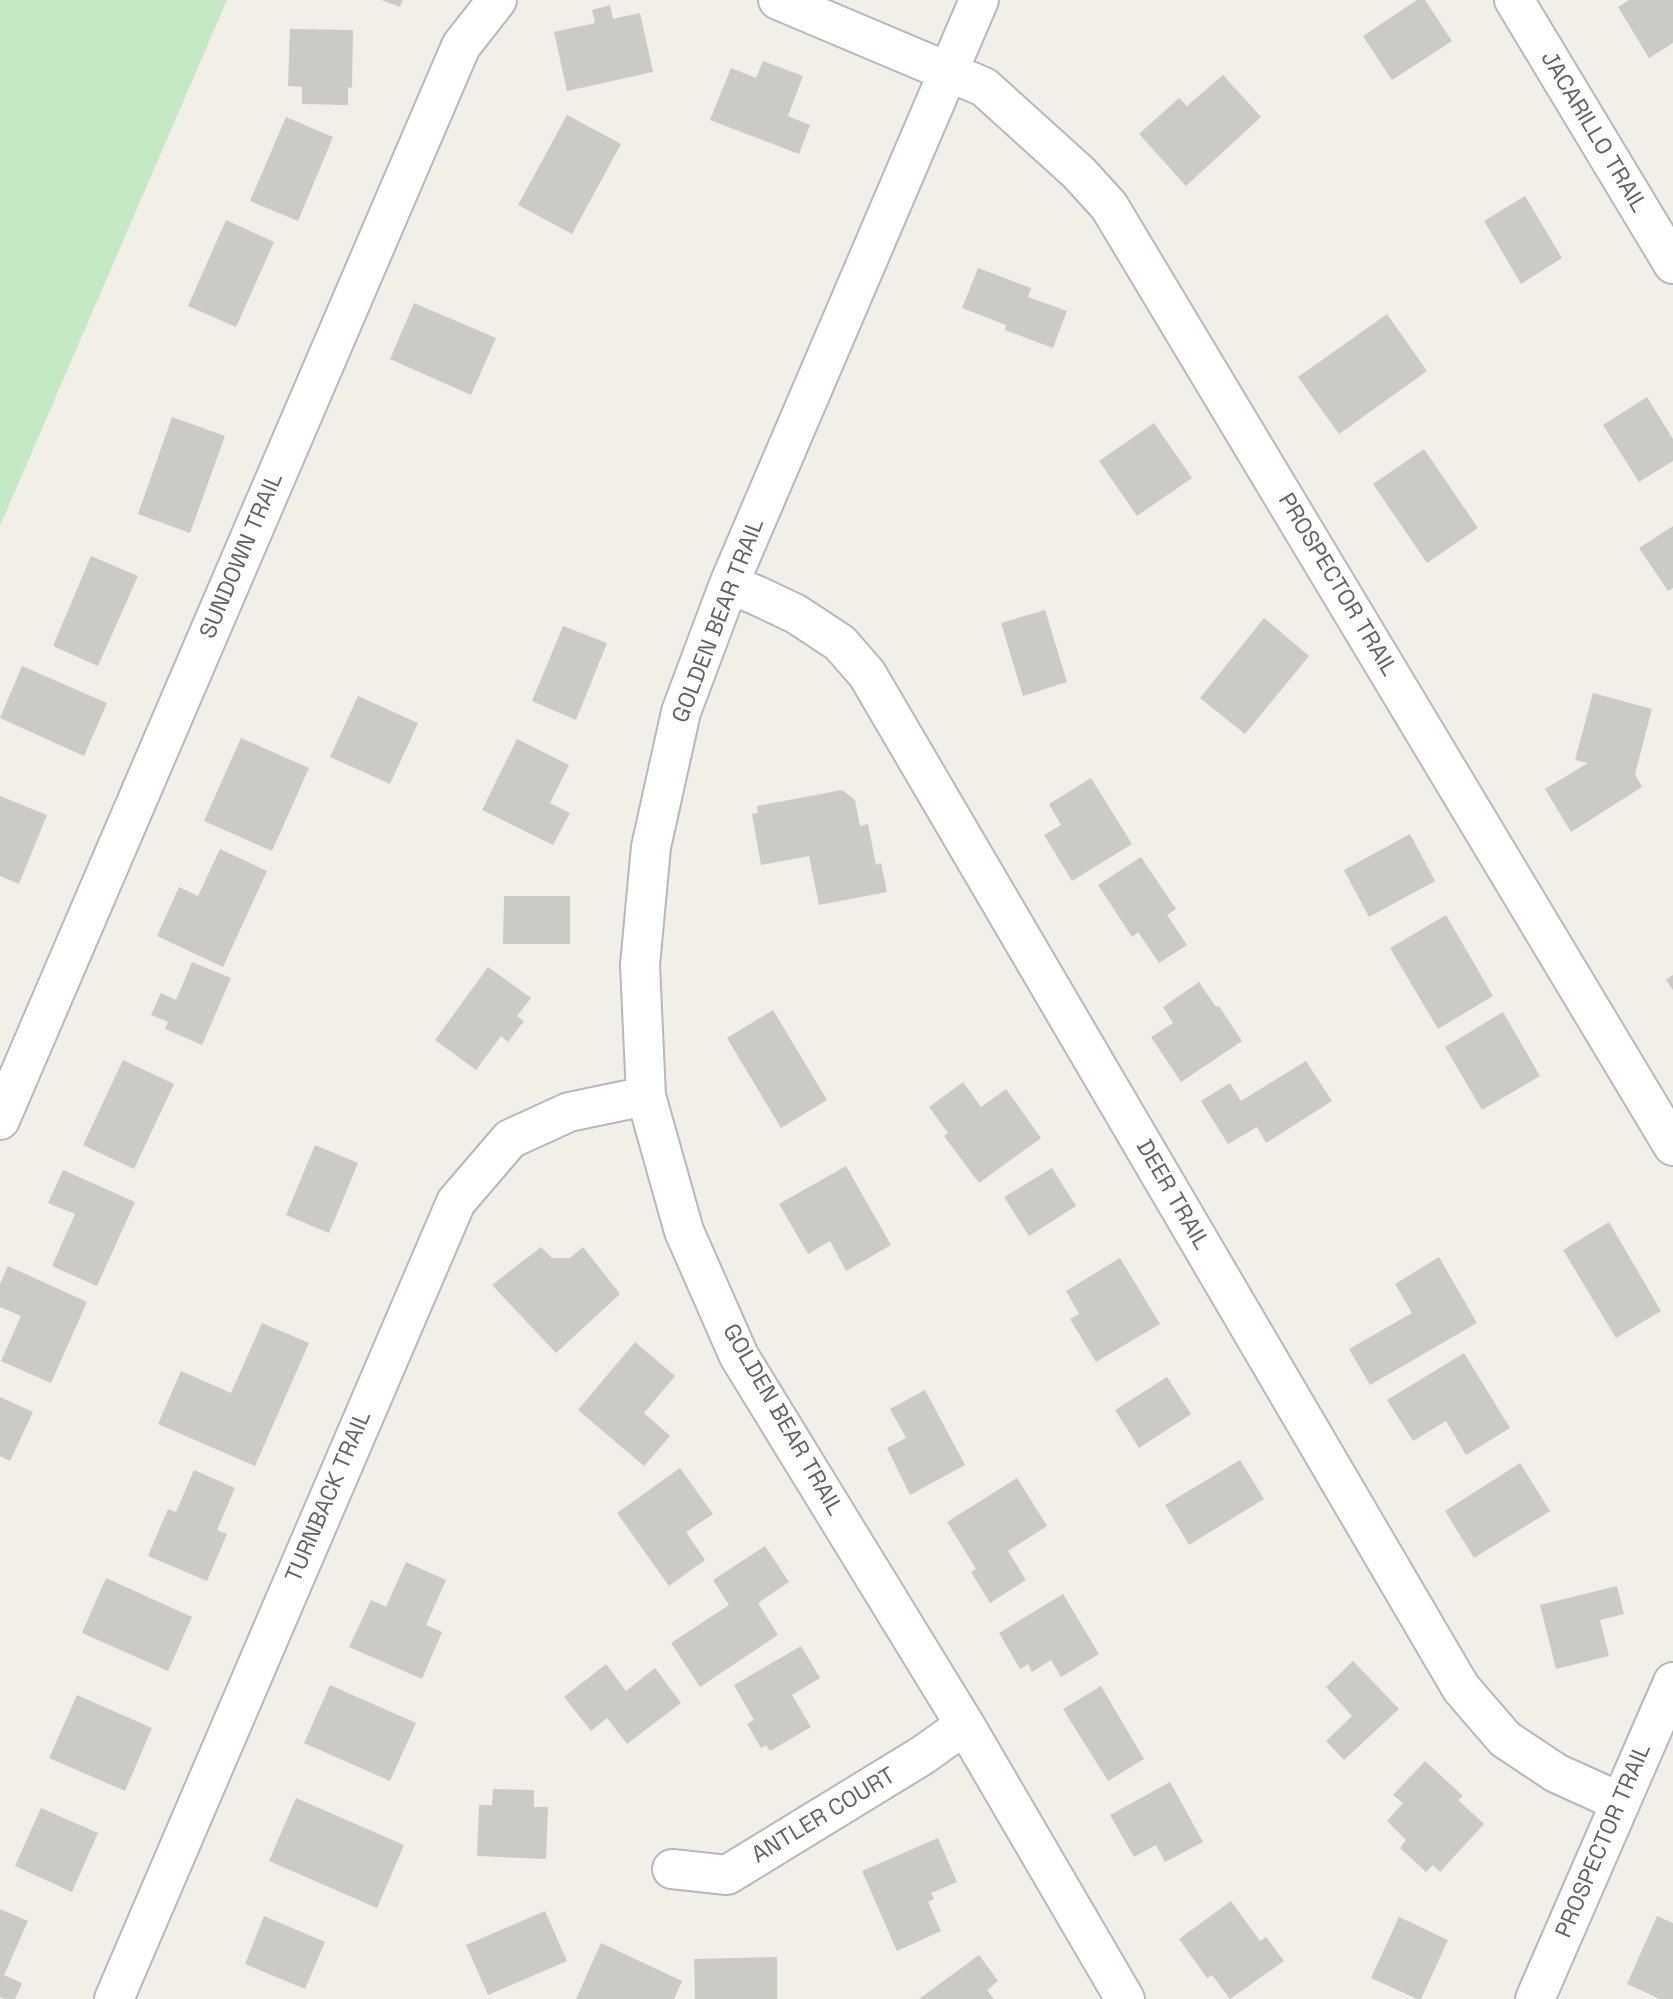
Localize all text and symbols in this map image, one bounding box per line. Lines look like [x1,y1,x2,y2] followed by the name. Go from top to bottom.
[1534,46,1652,218] street label: JACARILLO TRAIL
[195,469,289,643] street label: SUNDOWN TRAIL
[1272,489,1402,681] street label: PROSPECTOR TRAIL
[667,515,771,727] street label: GOLDEN BEAR TRAIL
[1129,1135,1215,1255] street label: DEER TRAIL
[716,1319,848,1521] street label: GOLDEN BEAR TRAIL
[280,1407,378,1587] street label: TURNBACK TRAIL
[1551,1740,1657,1942] street label: PROSPECTOR TRAIL
[747,1762,901,1870] street label: ANTLER COURT

